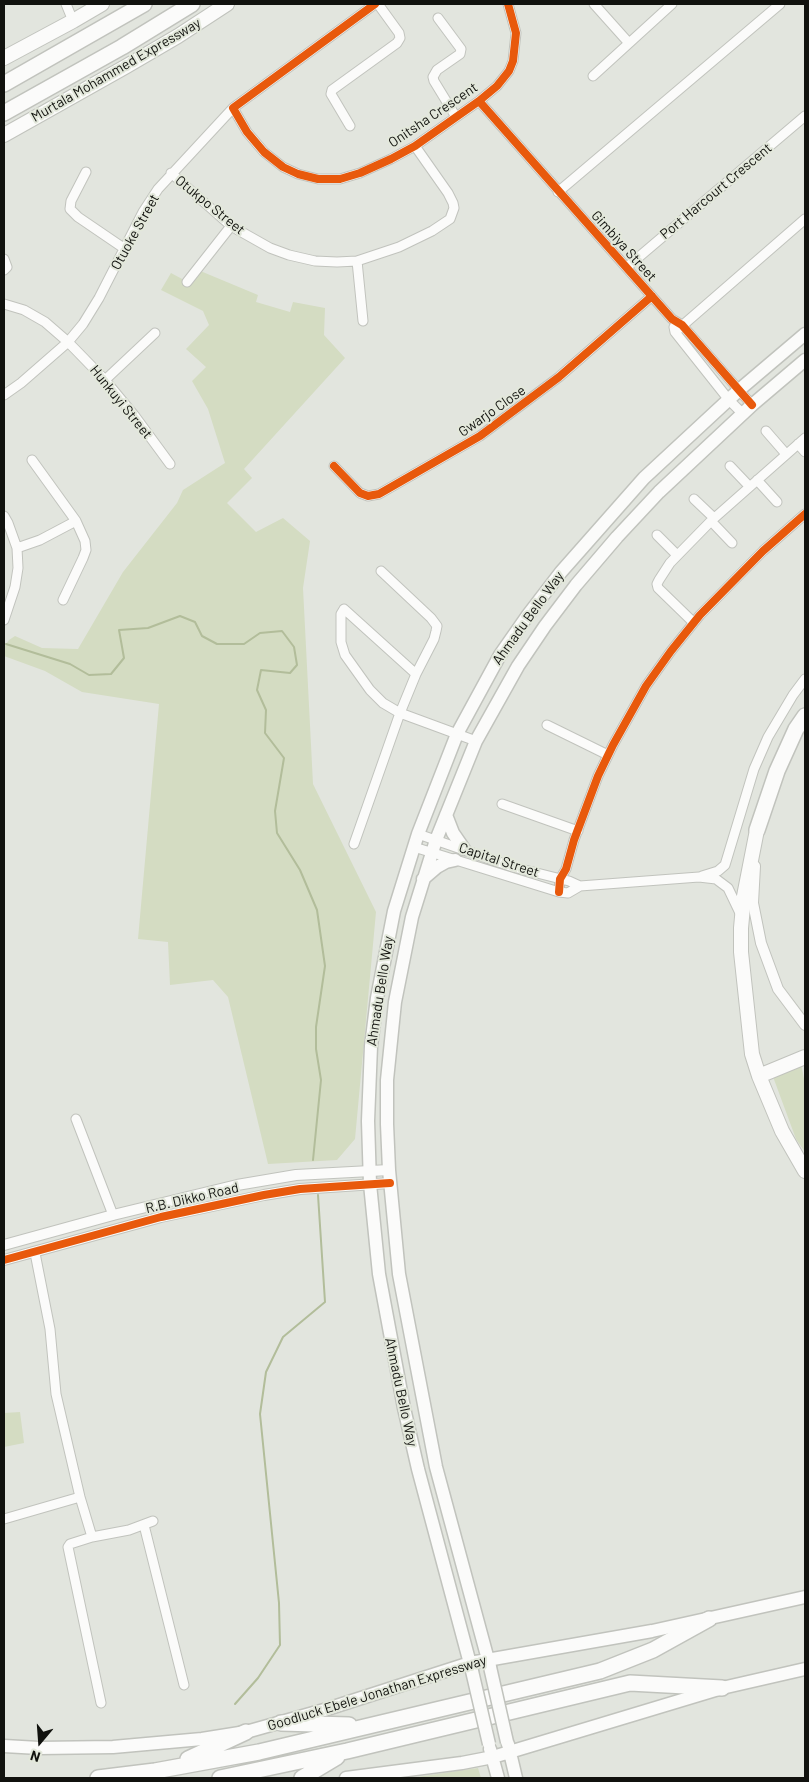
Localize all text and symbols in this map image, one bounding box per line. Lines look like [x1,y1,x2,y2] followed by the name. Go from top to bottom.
[28,14,204,126] street label: Murtala Mohammed Expressway
[385,79,481,151] street label: Onitsha Crescent
[657,139,775,243] street label: Port Harcourt Crescent
[172,172,248,238] street label: Otukpo Street
[107,191,163,273] street label: Otuoke Street
[588,207,660,285] street label: Gimbiya Street
[86,362,156,442] street label: Hunkuyi Street
[455,382,529,440] street label: Gwarjo Close
[489,568,567,668] street label: Ahmadu Bello Way
[457,839,541,881] street label: Capital Street
[363,935,397,1047] street label: Ahmadu Bello Way
[144,1179,240,1217] street label: R.B. Dikko Road
[381,1336,421,1448] street label: Ahmadu Bello Way
[265,1652,489,1734] street label: Goodluck Ebele Jonathan Expressway
[15,1717,65,1767] north arrow
[28,1747,42,1766] text: N

